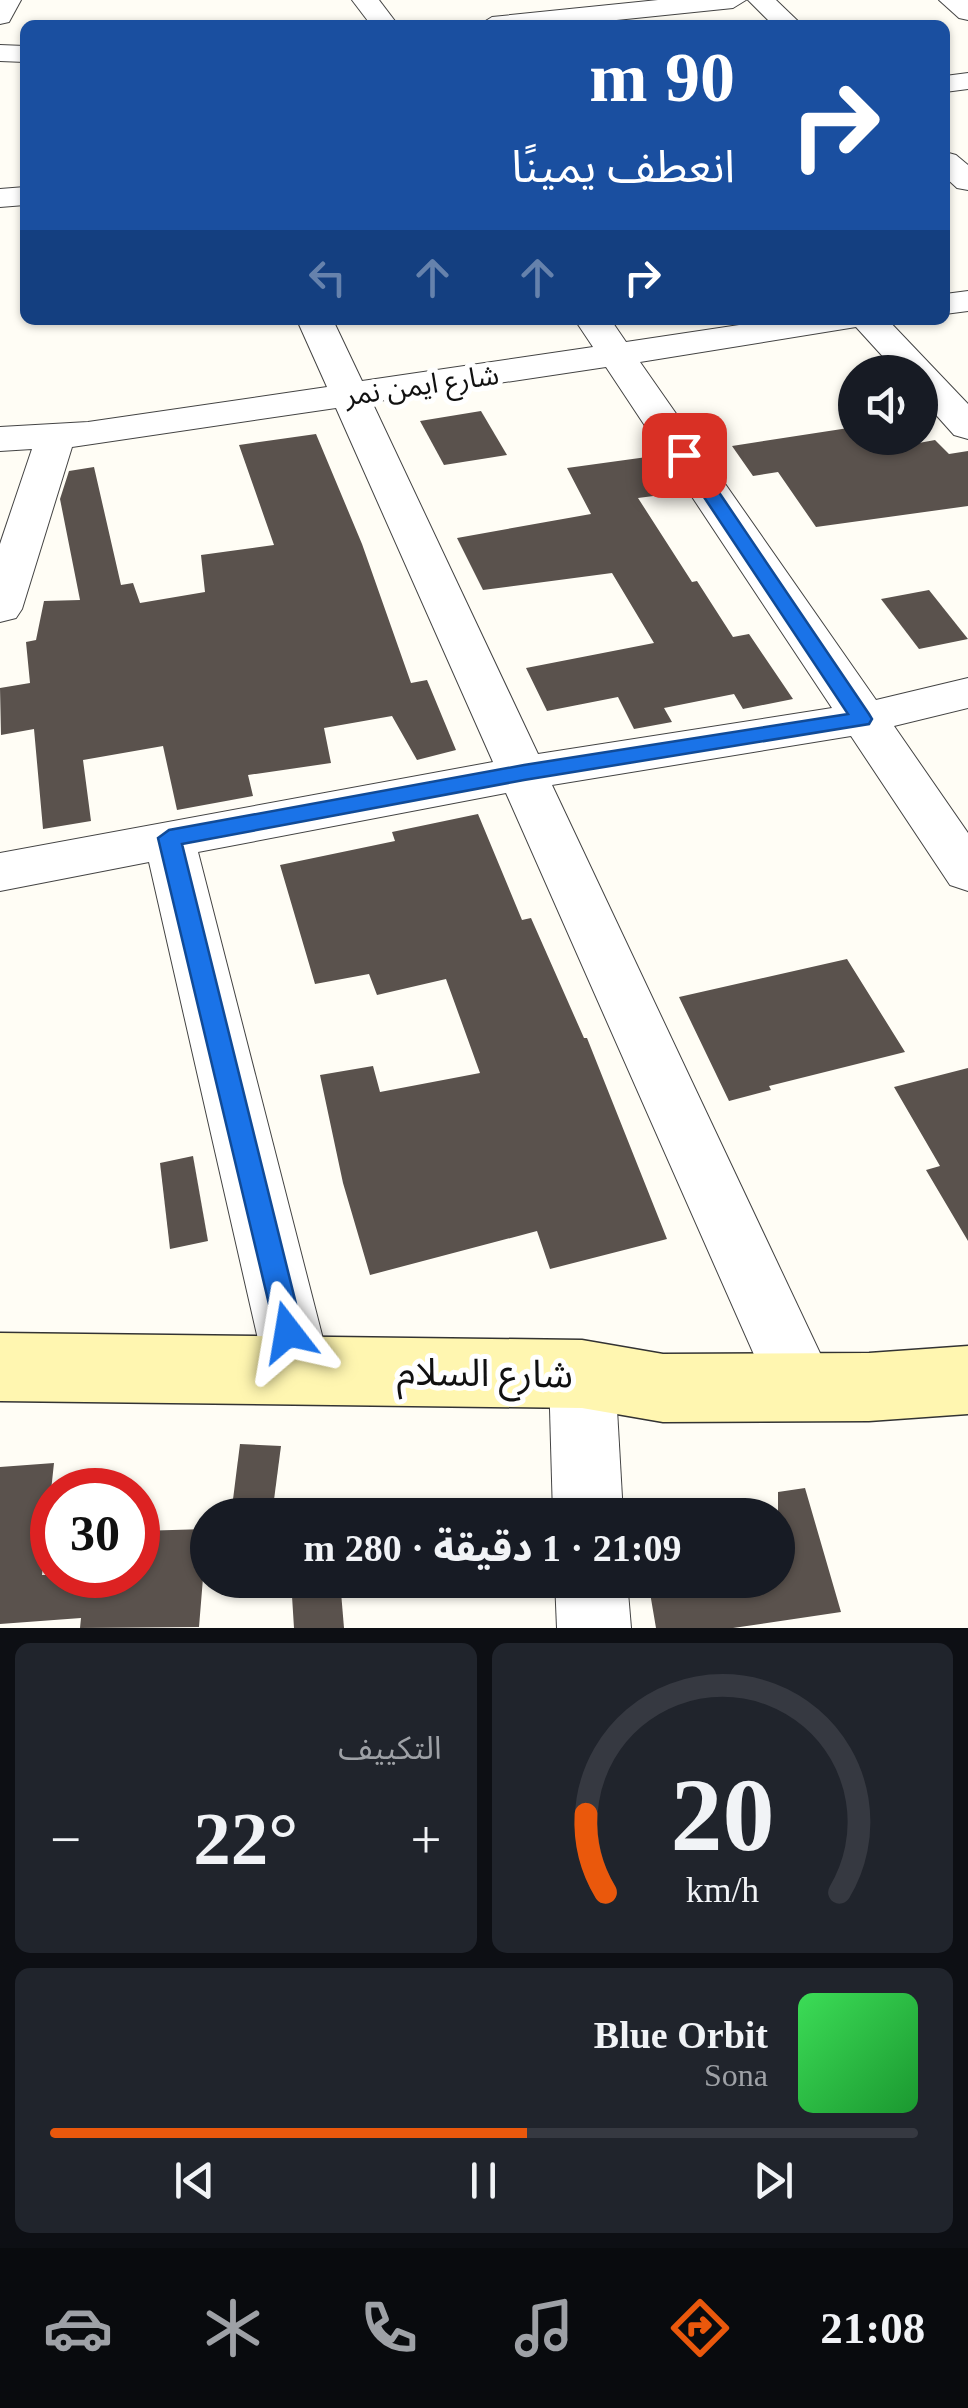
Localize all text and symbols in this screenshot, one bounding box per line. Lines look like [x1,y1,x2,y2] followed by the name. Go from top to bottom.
[589,39,735,116] text: 90 m
[770,60,900,190] icon: right
[511,142,735,192] text: انعطف يمينًا
[300,250,355,305] icon: left
[405,250,460,305] icon: ahead
[510,250,565,305] icon: ahead
[615,250,670,305] icon: right
[838,355,938,455] map controls
[838,355,938,455] button: sound
[342,359,502,416] street label: شارع ايمن نمر
[642,413,727,498] pin
[657,428,712,483] icon: arrive
[236,1280,340,1384] position arrow
[397,1350,573,1404] street label: شارع السلام
[30,1468,160,1598] speed limit sign: 30
[304,1527,681,1569] text: 21:09 · 1 دقيقة · 280 m
[338,1730,442,1766] text: التكييف
[670,1757,774,1872] text: 20
[193,1797,298,1880] text: 22°
[50,1809,81,1870] text: −
[410,1809,442,1870] text: +
[686,1870,759,1910] text: km/h
[594,2014,768,2056] text: Blue Orbit
[704,2057,768,2093] text: Sona
[167,2153,222,2208] icon: previous
[456,2153,511,2208] icon: pause
[746,2153,801,2208] icon: next
[43,2293,113,2363] icon: car
[198,2293,268,2363] icon: climate
[354,2293,424,2363] icon: phone
[509,2293,579,2363] icon: music
[665,2293,735,2363] icon: directions
[820,2303,925,2353] text: 21:08

